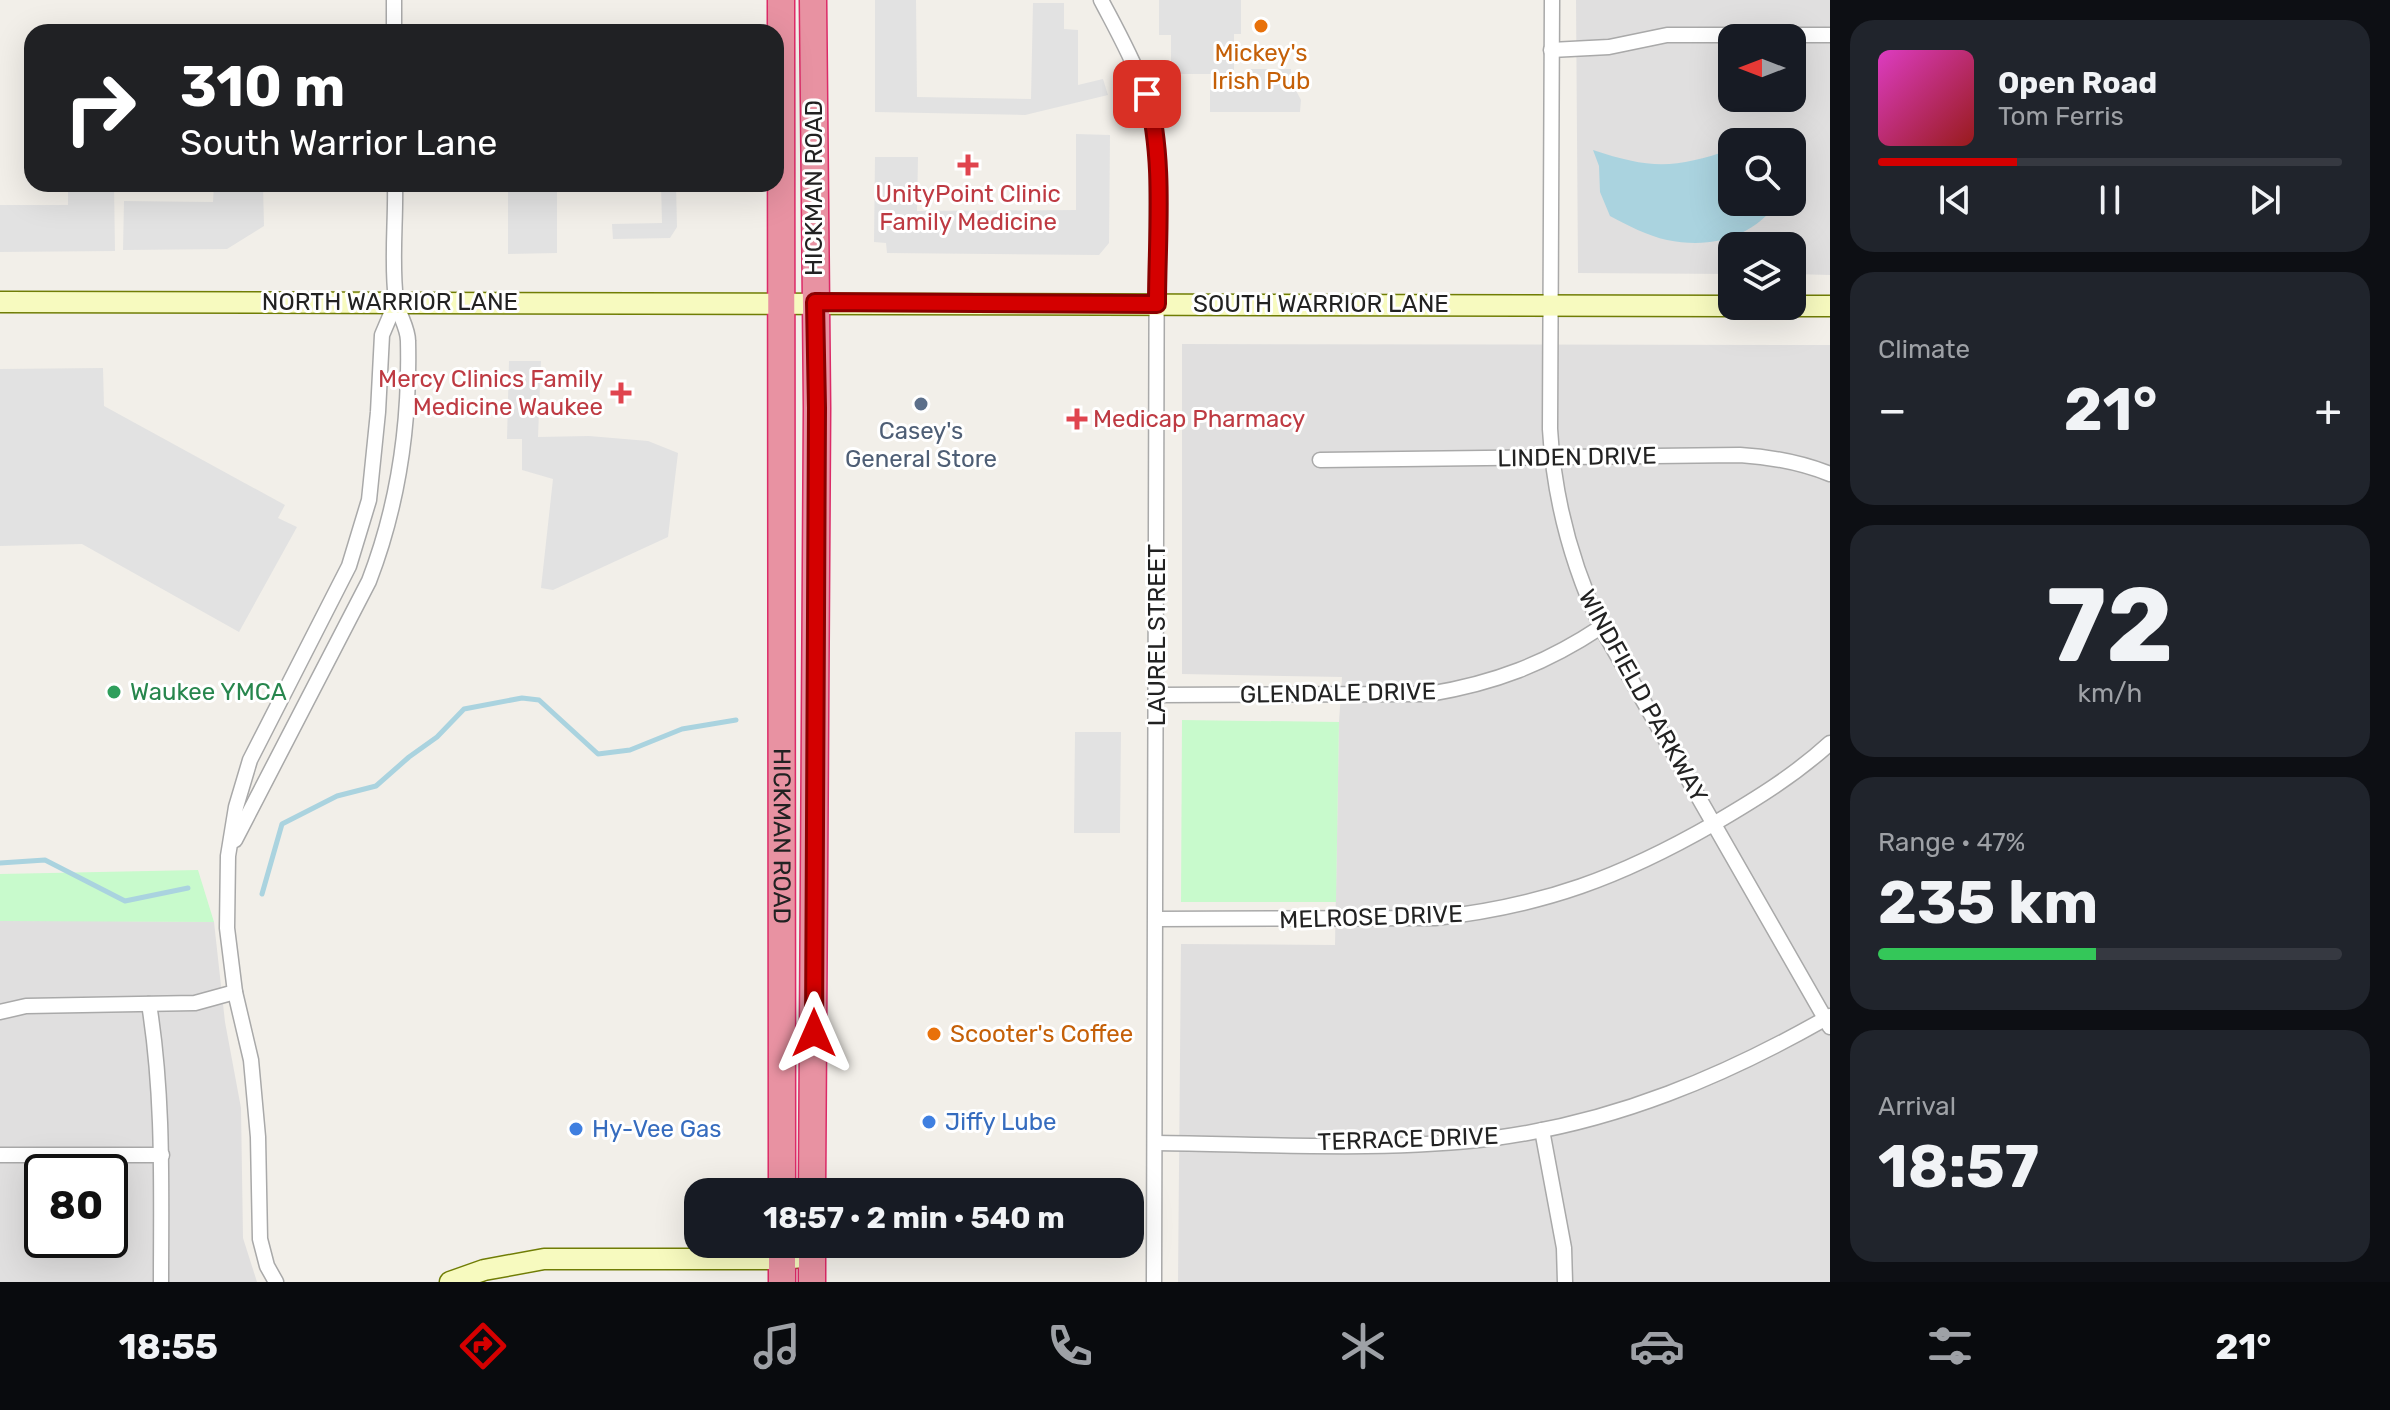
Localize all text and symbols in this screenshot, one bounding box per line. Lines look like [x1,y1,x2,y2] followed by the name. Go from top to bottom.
[1252,17,1270,35] marker: Mickey's Irish Pub
[1718,24,1806,112] north arrow
[1718,24,1806,320] map controls
[1212,39,1310,95] place label: Mickey's Irish Pub
[180,54,345,120] text: 310 m
[48,56,152,160] icon: right
[1113,60,1181,128] pin
[1998,65,2157,101] text: Open Road
[1125,72,1169,116] icon: arrive
[800,100,828,276] street label: HICKMAN ROAD
[1998,101,2124,132] text: Tom Ferris
[180,121,497,164] text: South Warrior Lane
[1718,128,1806,216] button: search
[957,154,979,176] marker: UnityPoint Clinic Family Medicine
[1933,178,1977,222] icon: previous
[2088,178,2132,222] icon: pause
[2243,178,2287,222] icon: next
[875,180,1061,236] place label: UnityPoint Clinic Family Medicine
[1718,232,1806,320] button: layers
[262,288,518,316] street label: NORTH WARRIOR LANE
[1193,290,1449,318] street label: SOUTH WARRIOR LANE
[1878,334,1970,365] text: Climate
[378,365,603,421] place label: Mercy Clinics Family Medicine Waukee
[2064,374,2157,445] text: 21°
[610,382,632,404] marker: Mercy Clinics Family Medicine Waukee
[1878,384,1907,436] text: −
[2315,384,2342,436] text: +
[912,395,930,413] marker: Casey's General Store
[1093,405,1305,433] place label: Medicap Pharmacy
[1068,410,1086,428] marker: Medicap Pharmacy
[845,417,997,473] place label: Casey's General Store
[1497,442,1657,472] street label: LINDEN DRIVE
[1143,544,1171,726] street label: LAUREL STREET
[2046,564,2174,687] text: 72
[1573,585,1713,807] street label: WINDFIELD PARKWAY
[1240,677,1436,709] street label: GLENDALE DRIVE
[130,678,287,706] place label: Waukee YMCA
[2078,678,2142,709] text: km/h
[105,683,123,701] marker: Waukee YMCA
[768,748,796,924] street label: HICKMAN ROAD
[1878,827,2025,858] text: Range · 47%
[1878,867,2098,938] text: 235 km
[1279,900,1463,934] street label: MELROSE DRIVE
[772,991,856,1075] position arrow
[950,1020,1133,1048] place label: Scooter's Coffee
[925,1025,943,1043] marker: Scooter's Coffee
[1878,1091,1956,1122] text: Arrival
[945,1108,1056,1136] place label: Jiffy Lube
[920,1113,938,1131] marker: Jiffy Lube
[592,1115,722,1143] place label: Hy-Vee Gas
[567,1120,585,1138] marker: Hy-Vee Gas
[1317,1122,1499,1156] street label: TERRACE DRIVE
[1878,1131,2039,1202] text: 18:57
[24,1154,128,1258] speed limit sign: 80
[763,1200,1065,1236] text: 18:57 · 2 min · 540 m
[455,1318,511,1374] icon: directions
[749,1318,805,1374] icon: music
[1042,1318,1098,1374] icon: phone
[1335,1318,1391,1374] icon: climate
[1629,1318,1685,1374] icon: car
[1922,1318,1978,1374] icon: filters
[119,1325,218,1368] text: 18:55
[2215,1325,2271,1368] text: 21°

